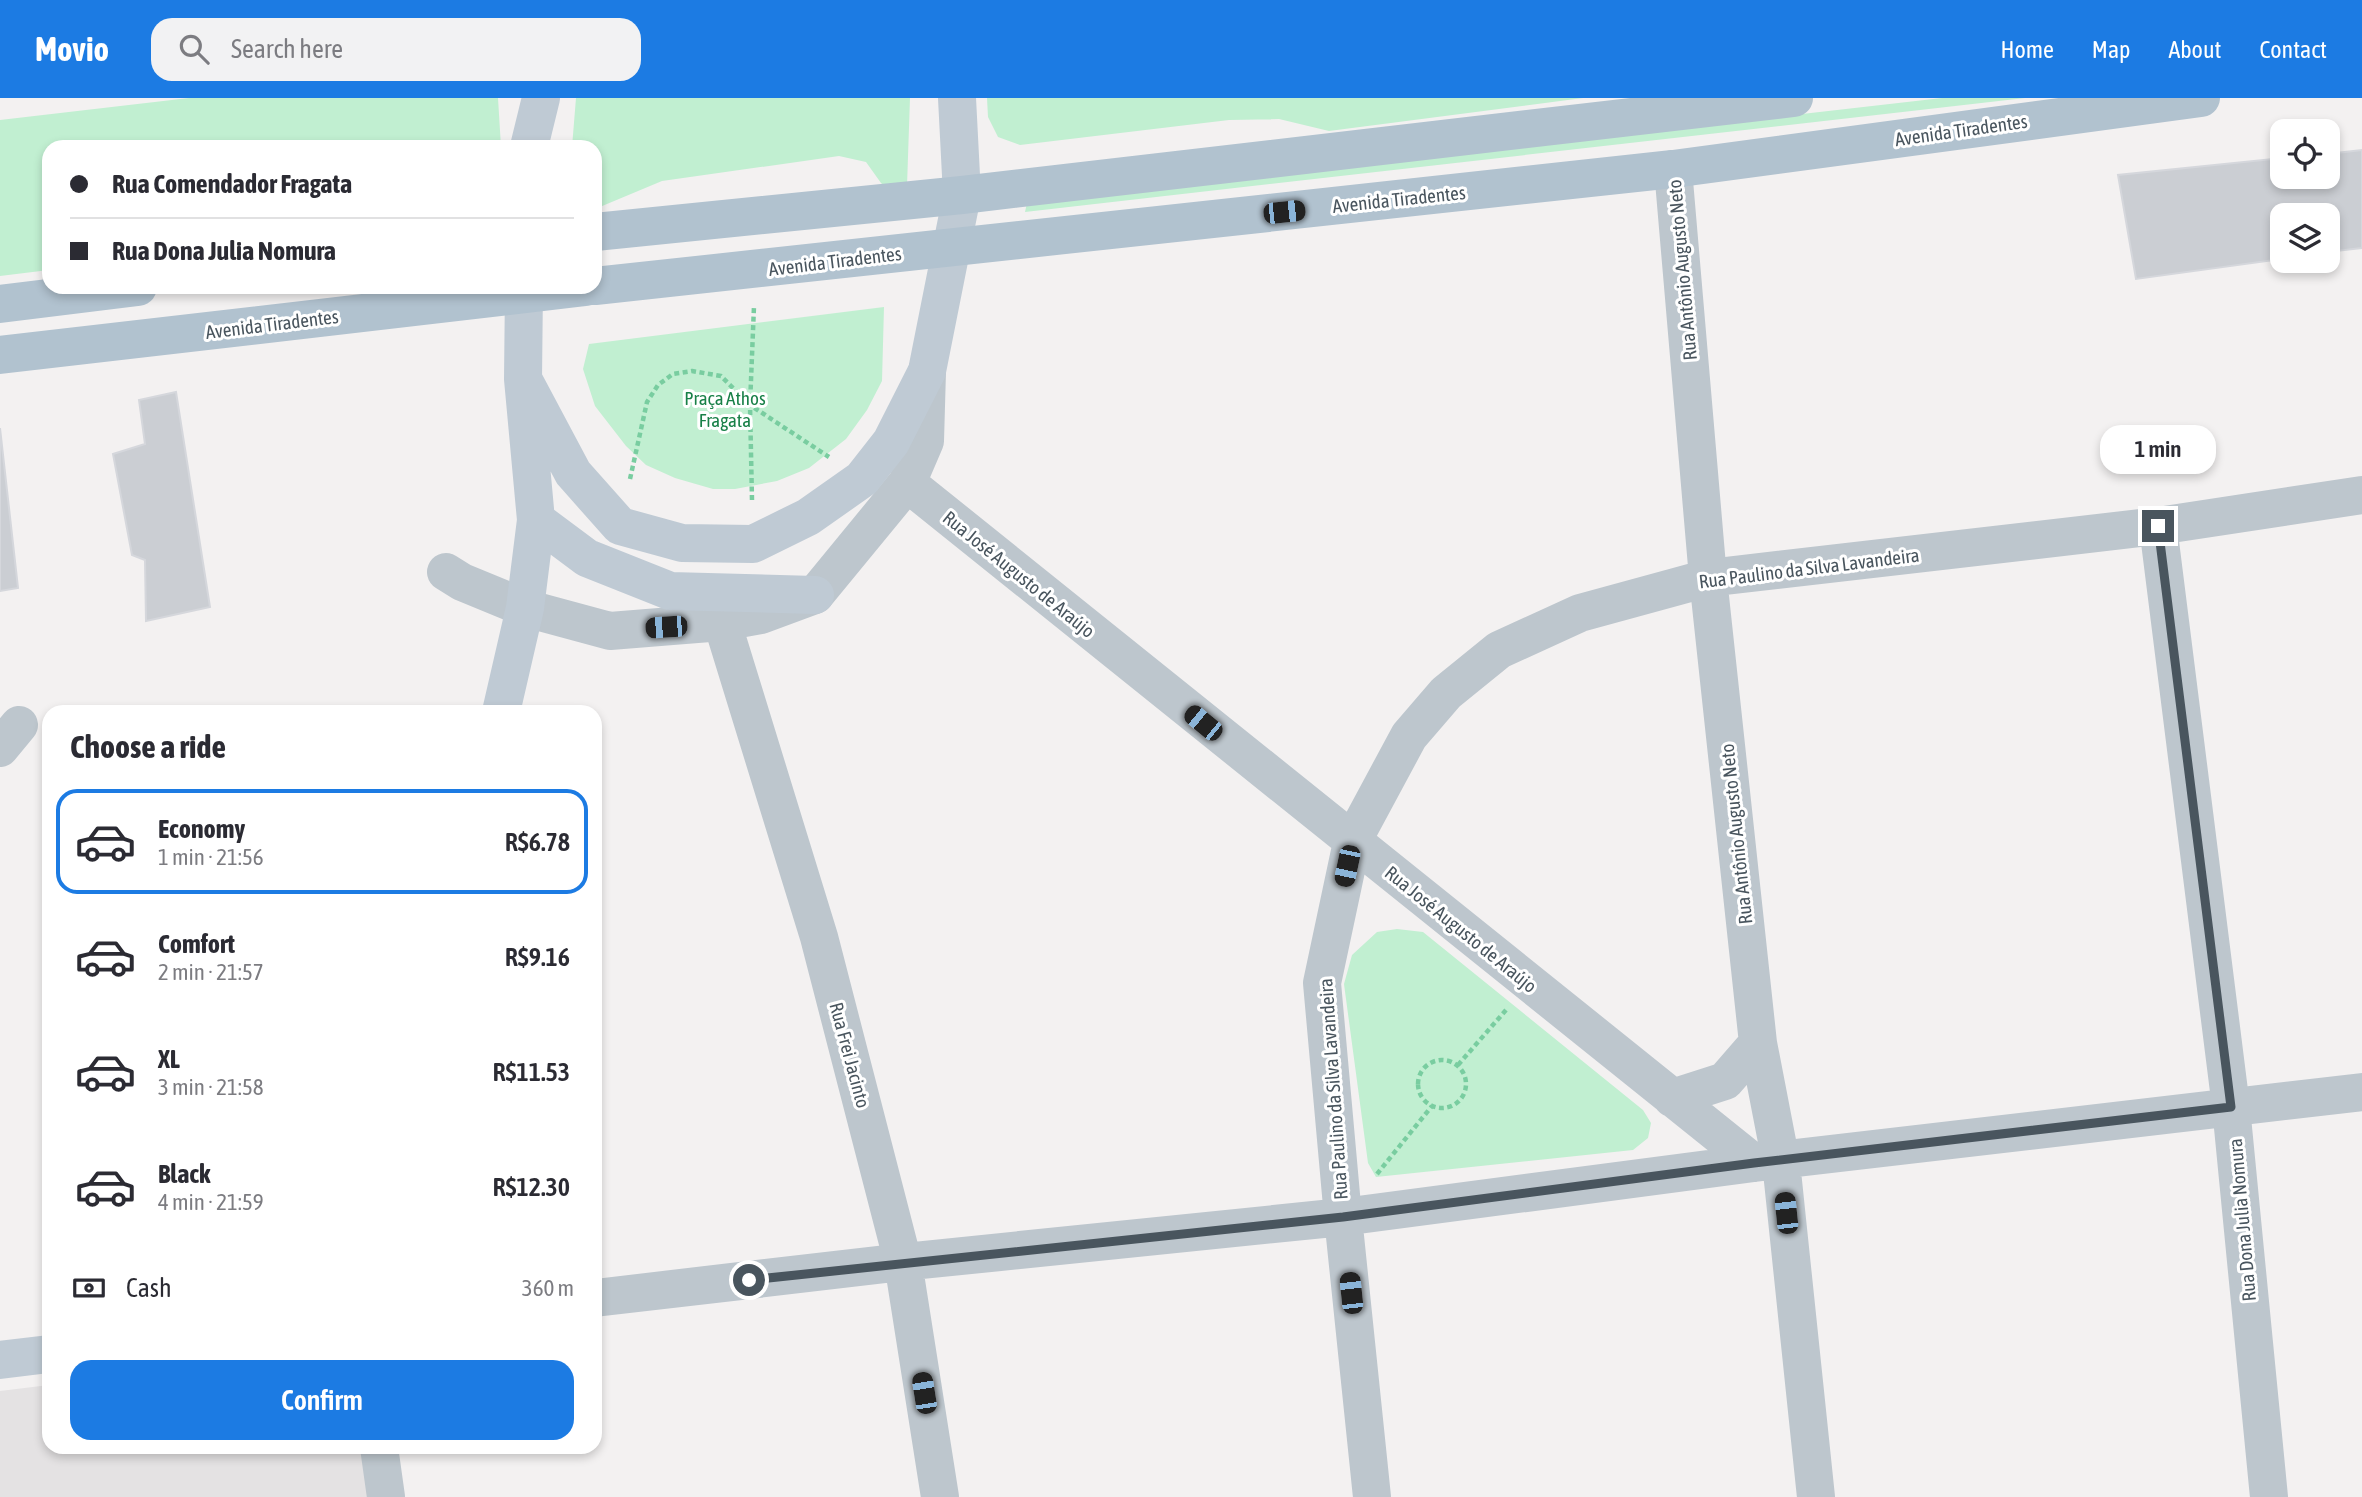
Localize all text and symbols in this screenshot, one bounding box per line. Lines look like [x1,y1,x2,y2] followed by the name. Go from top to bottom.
[151,18,641,81] search box
[35,30,109,68] text: Movio
[175,30,213,68] icon: search
[231,34,343,64] text: Search here
[2000,36,2054,63] text: Home
[2092,36,2130,63] text: Map
[2168,36,2221,63] text: About
[2259,36,2327,63] text: Contact
[1893,110,2029,150] street label: Avenida Tiradentes
[2270,119,2340,273] map controls
[2270,119,2340,189] button: locate
[112,169,352,199] text: Rua Comendador Fragata
[1663,179,1701,361] street label: Rua Antônio Augusto Neto
[1331,181,1467,217] street label: Avenida Tiradentes
[1263,199,1306,225] car
[2270,203,2340,273] button: layers
[112,236,336,266] text: Rua Dona Julia Nomura
[767,242,903,280] street label: Avenida Tiradentes
[204,305,340,343] street label: Avenida Tiradentes
[684,387,766,431] park label: Praça Athos Fragata
[2100,424,2216,474] callout: 1 min
[2135,436,2181,462] text: 1 min
[939,506,1099,642] street label: Rua José Augusto de Araújo
[2142,510,2174,542] route end
[1698,544,1920,592] street label: Rua Paulino da Silva Lavandeira
[645,615,688,639] car
[1181,702,1226,744] car
[70,728,226,765] text: Choose a ride
[1716,743,1756,925] street label: Rua Antônio Augusto Neto
[74,810,137,873] icon: car
[158,814,245,844] text: Economy
[505,827,570,857] text: R$6.78
[1333,843,1362,889] car
[158,844,264,870] text: 1 min · 21:56
[1381,861,1541,997] street label: Rua José Augusto de Araújo
[74,925,137,988] icon: car
[158,929,235,959] text: Comfort
[505,942,570,972] text: R$9.16
[158,959,264,985] text: 2 min · 21:57
[1314,978,1352,1200] street label: Rua Paulino da Silva Lavandeira
[825,1000,875,1110] street label: Rua Frei Jacinto
[74,1040,137,1103] icon: car
[158,1044,180,1074] text: XL
[493,1057,570,1087] text: R$11.53
[158,1074,264,1100] text: 3 min · 21:58
[2224,1138,2260,1302] street label: Rua Dona Julia Nomura
[74,1155,137,1218] icon: car
[158,1159,210,1189] text: Black
[493,1172,570,1202] text: R$12.30
[158,1189,264,1215] text: 4 min · 21:59
[1774,1191,1799,1235] car
[733,1264,765,1296] route start
[70,1269,108,1307] icon: cash
[1339,1271,1364,1315] car
[126,1273,172,1303] text: Cash
[522,1275,574,1301] text: 360 m
[70,1360,574,1440] button: Confirm
[911,1371,938,1415] car

